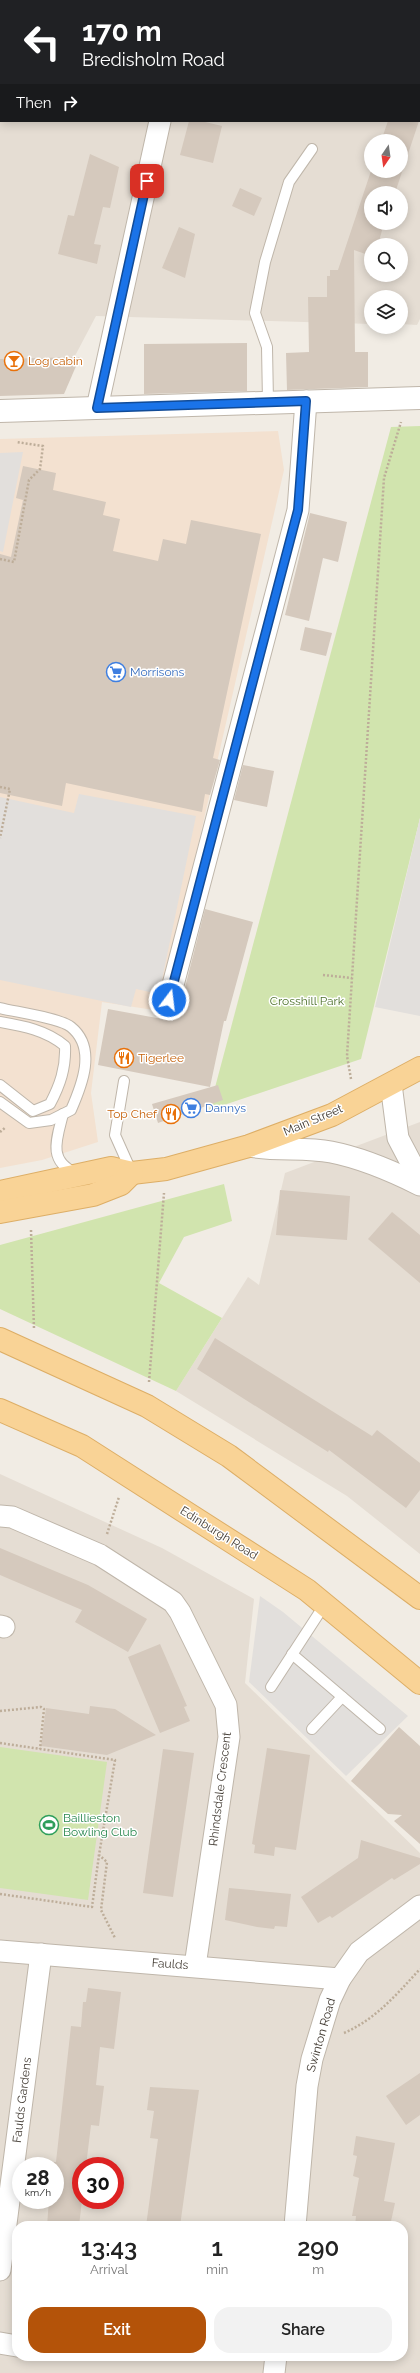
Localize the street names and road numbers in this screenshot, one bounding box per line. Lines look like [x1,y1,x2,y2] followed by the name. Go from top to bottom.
[281,1101,345,1139] street label: Main Street
[178,1503,260,1563] street label: Edinburgh Road
[206,1731,234,1847] street label: Rhindsdale Crescent
[151,1956,189,1972] street label: Faulds
[304,1996,338,2074] street label: Swinton Road
[10,2056,34,2144] street label: Faulds Gardens

